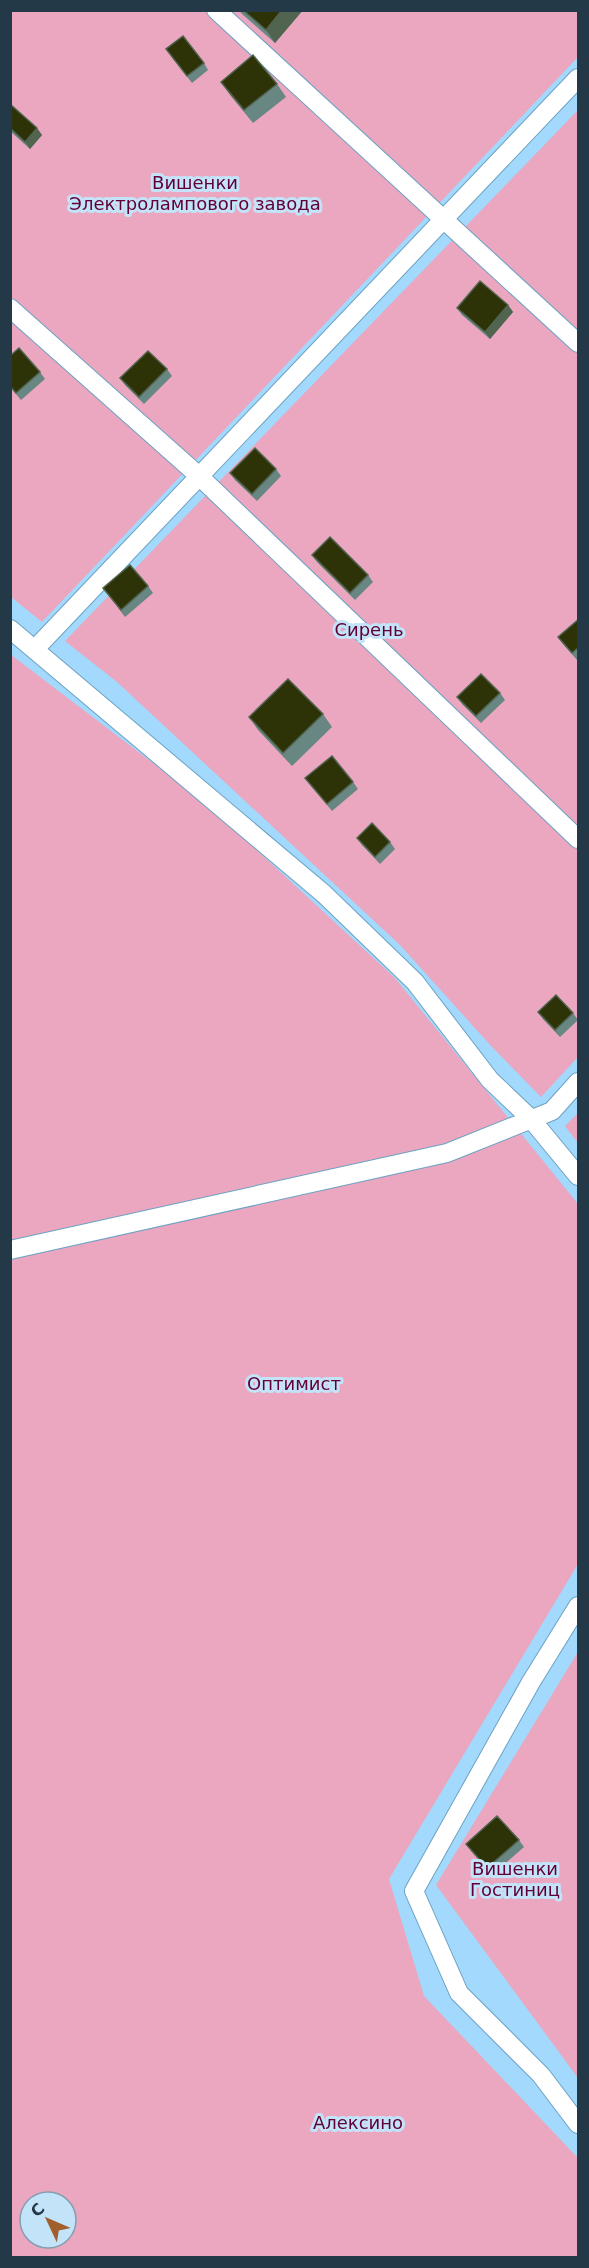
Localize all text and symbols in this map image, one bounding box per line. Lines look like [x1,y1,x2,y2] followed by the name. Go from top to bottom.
[69,172,321,214] park label: Вишенки Электролампового завода
[334,619,404,640] park label: Сирень
[247,1373,341,1394] park label: Оптимист
[470,1858,560,1900] park label: Вишенки Гостиниц
[313,2112,403,2133] park label: Алексино
[18,2190,78,2250] north arrow
[27,2199,48,2221] text: С

